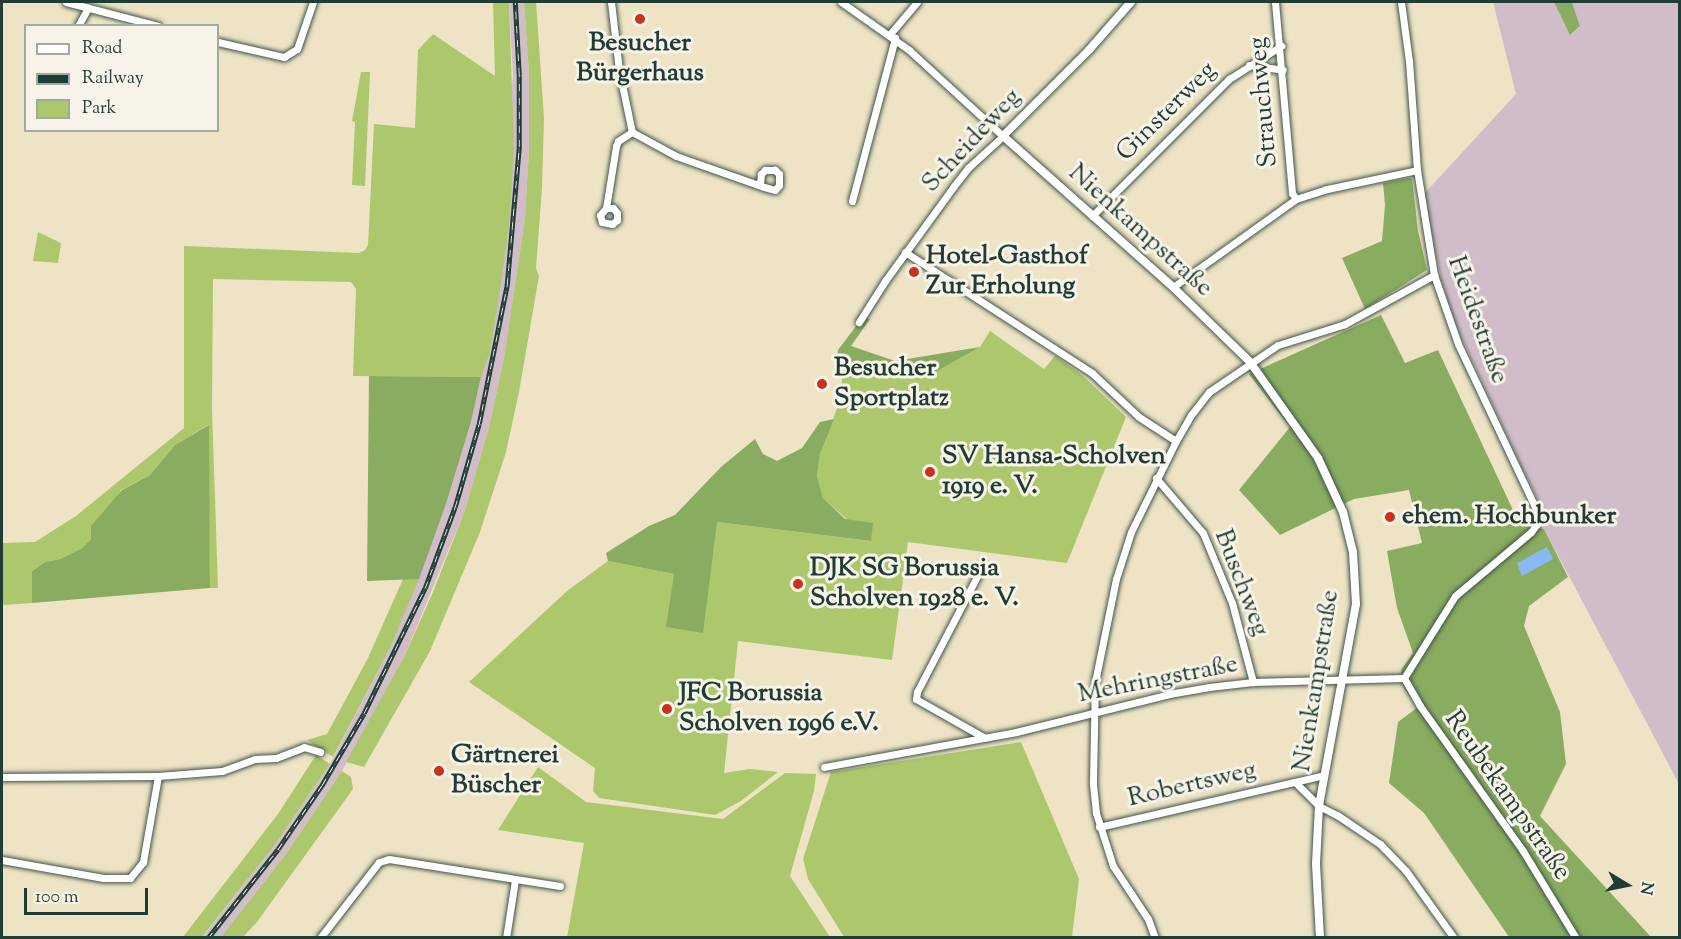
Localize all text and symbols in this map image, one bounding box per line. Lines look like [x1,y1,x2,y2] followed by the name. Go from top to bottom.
[633,12,647,26] marker: Besucher Bürgerhaus
[24,24,219,132] legend
[576,28,704,89] place label: Besucher Bürgerhaus
[1243,35,1285,169] street label: Strauchweg
[82,36,122,62] text: Road
[1111,56,1223,168] street label: Ginsterweg
[82,66,144,92] text: Railway
[916,82,1028,200] street label: Scheideweg
[82,96,116,122] text: Park
[1061,158,1219,304] street label: Nienkampstraße
[926,241,1088,302] place label: Hotel-Gasthof Zur Erholung
[1440,252,1514,388] street label: Heidestraße
[907,265,921,279] marker: Hotel-Gasthof Zur Erholung
[834,353,949,414] place label: Besucher Sportplatz
[815,377,829,391] marker: Besucher Sportplatz
[942,441,1166,502] place label: SV Hansa-Scholven 1919 e. V.
[923,465,937,479] marker: SV Hansa-Scholven 1919 e. V.
[1402,501,1616,533] place label: ehem. Hochbunker
[1383,510,1397,524] marker: ehem. Hochbunker
[1206,525,1276,641] street label: Buschweg
[810,553,1019,614] place label: DJK SG Borussia Scholven 1928 e. V.
[791,577,805,591] marker: DJK SG Borussia Scholven 1928 e. V.
[1287,588,1347,774] street label: Nienkampstraße
[1075,649,1241,711] street label: Mehringstraße
[679,678,879,740] place label: JFC Borussia Scholven 1996 e.V.
[660,702,674,716] marker: JFC Borussia Scholven 1996 e.V.
[1437,705,1577,887] street label: Reubekampstraße
[451,740,559,802] place label: Gärtnerei Büscher
[1125,755,1259,815] street label: Robertsweg
[432,764,446,778] marker: Gärtnerei Büscher
[1597,855,1657,915] north arrow
[27,876,152,914] scale bar
[1633,880,1658,897] text: N
[35,885,79,911] text: 100 m

